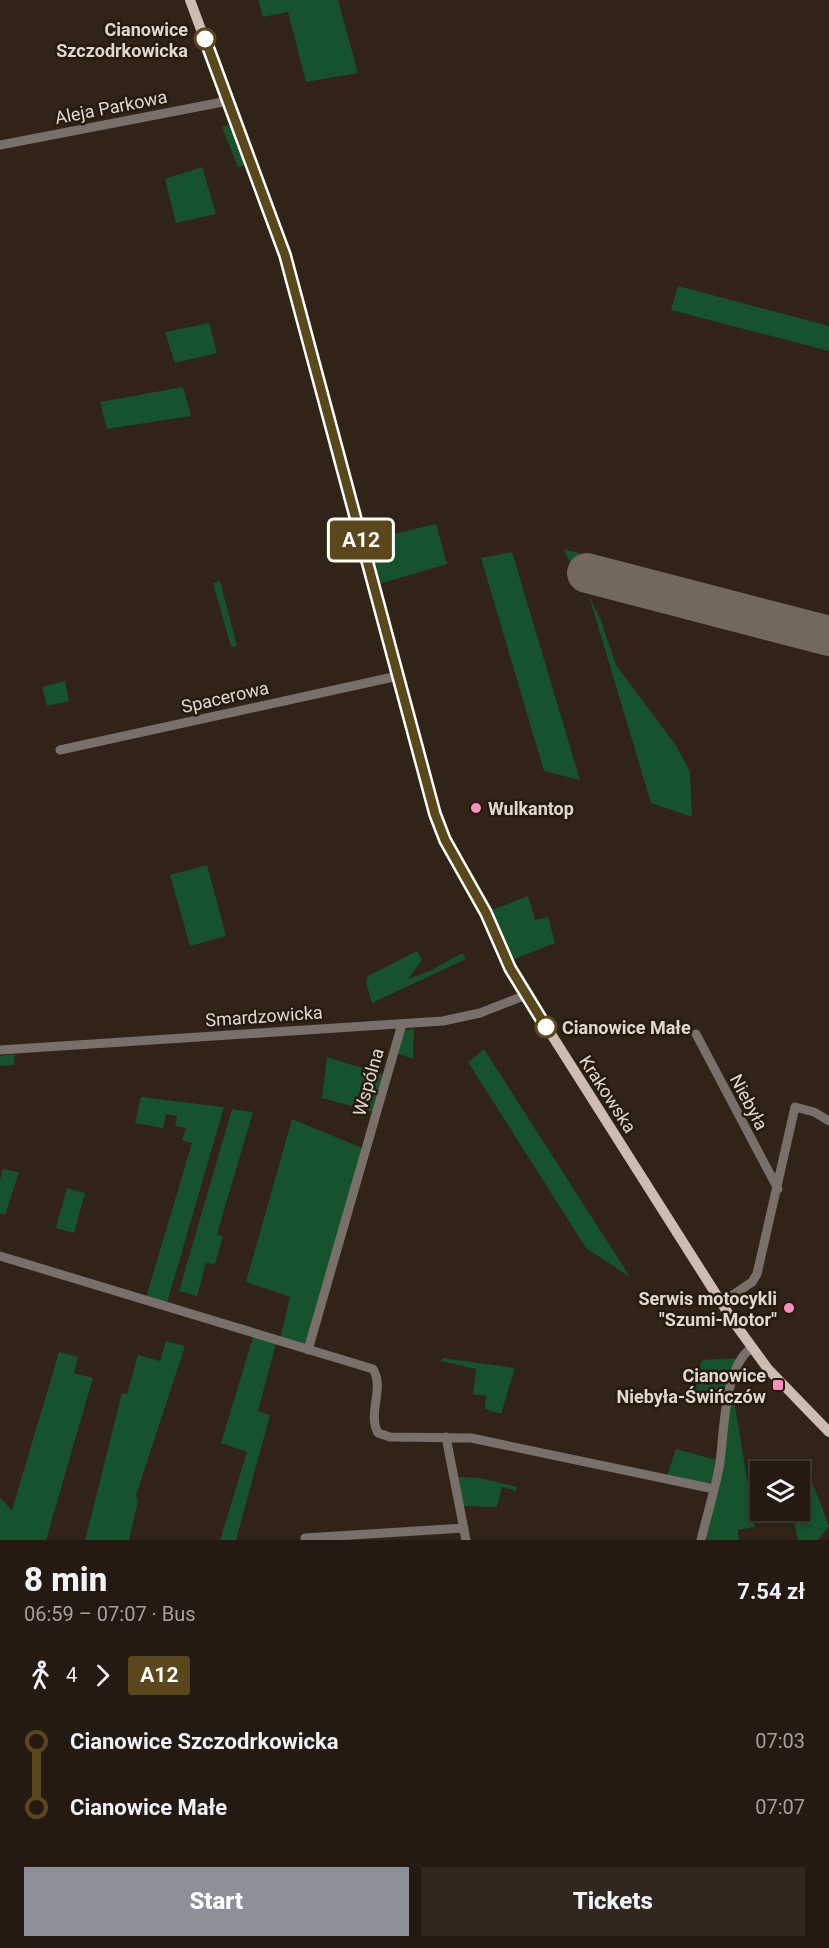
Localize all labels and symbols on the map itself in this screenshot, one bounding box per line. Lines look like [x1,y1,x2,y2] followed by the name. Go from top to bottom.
[56,19,188,61] place label: Cianowice Szczodrkowicka
[194,28,216,50] marker: Cianowice Szczodrkowicka
[53,86,169,128] street label: Aleja Parkowa
[326,520,395,560] line badge: A12
[179,677,271,717] street label: Spacerowa
[488,798,574,819] place label: Wulkantop
[469,801,483,815] marker: Wulkantop
[205,1001,323,1031] street label: Smardzowicka
[535,1016,557,1038] marker: Cianowice Małe
[562,1017,691,1038] place label: Cianowice Małe
[348,1046,388,1118] street label: Wspólna
[575,1051,641,1137] street label: Krakowska
[726,1071,772,1133] street label: Niebyła
[638,1288,777,1330] place label: Serwis motocykli "Szumi-Motor"
[782,1301,796,1315] marker: Serwis motocykli "Szumi-Motor"
[617,1365,766,1407] place label: Cianowice Niebyła-Świńczów
[771,1378,785,1392] marker: Cianowice Niebyła-Świńczów

